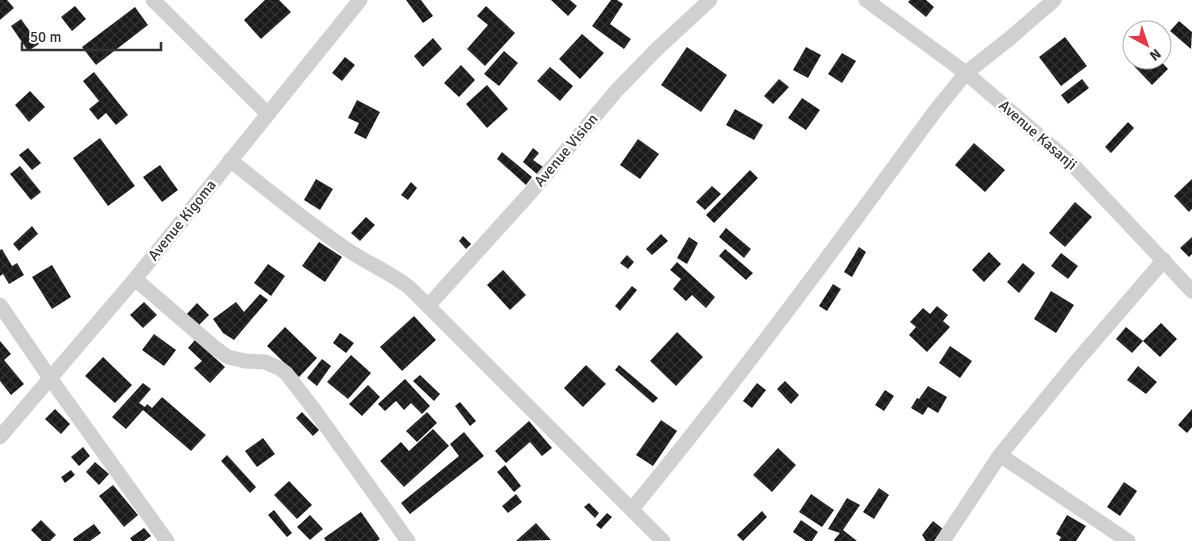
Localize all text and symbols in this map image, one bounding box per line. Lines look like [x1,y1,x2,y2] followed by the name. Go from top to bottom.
[22,20,161,52] scale bar
[1122,20,1172,70] north arrow
[30,28,61,46] text: 50 m
[1146,45,1164,64] text: N
[995,96,1081,174] street label: Avenue Kasanji
[530,110,602,190] street label: Avenue Vision
[144,176,220,264] street label: Avenue Kigoma

